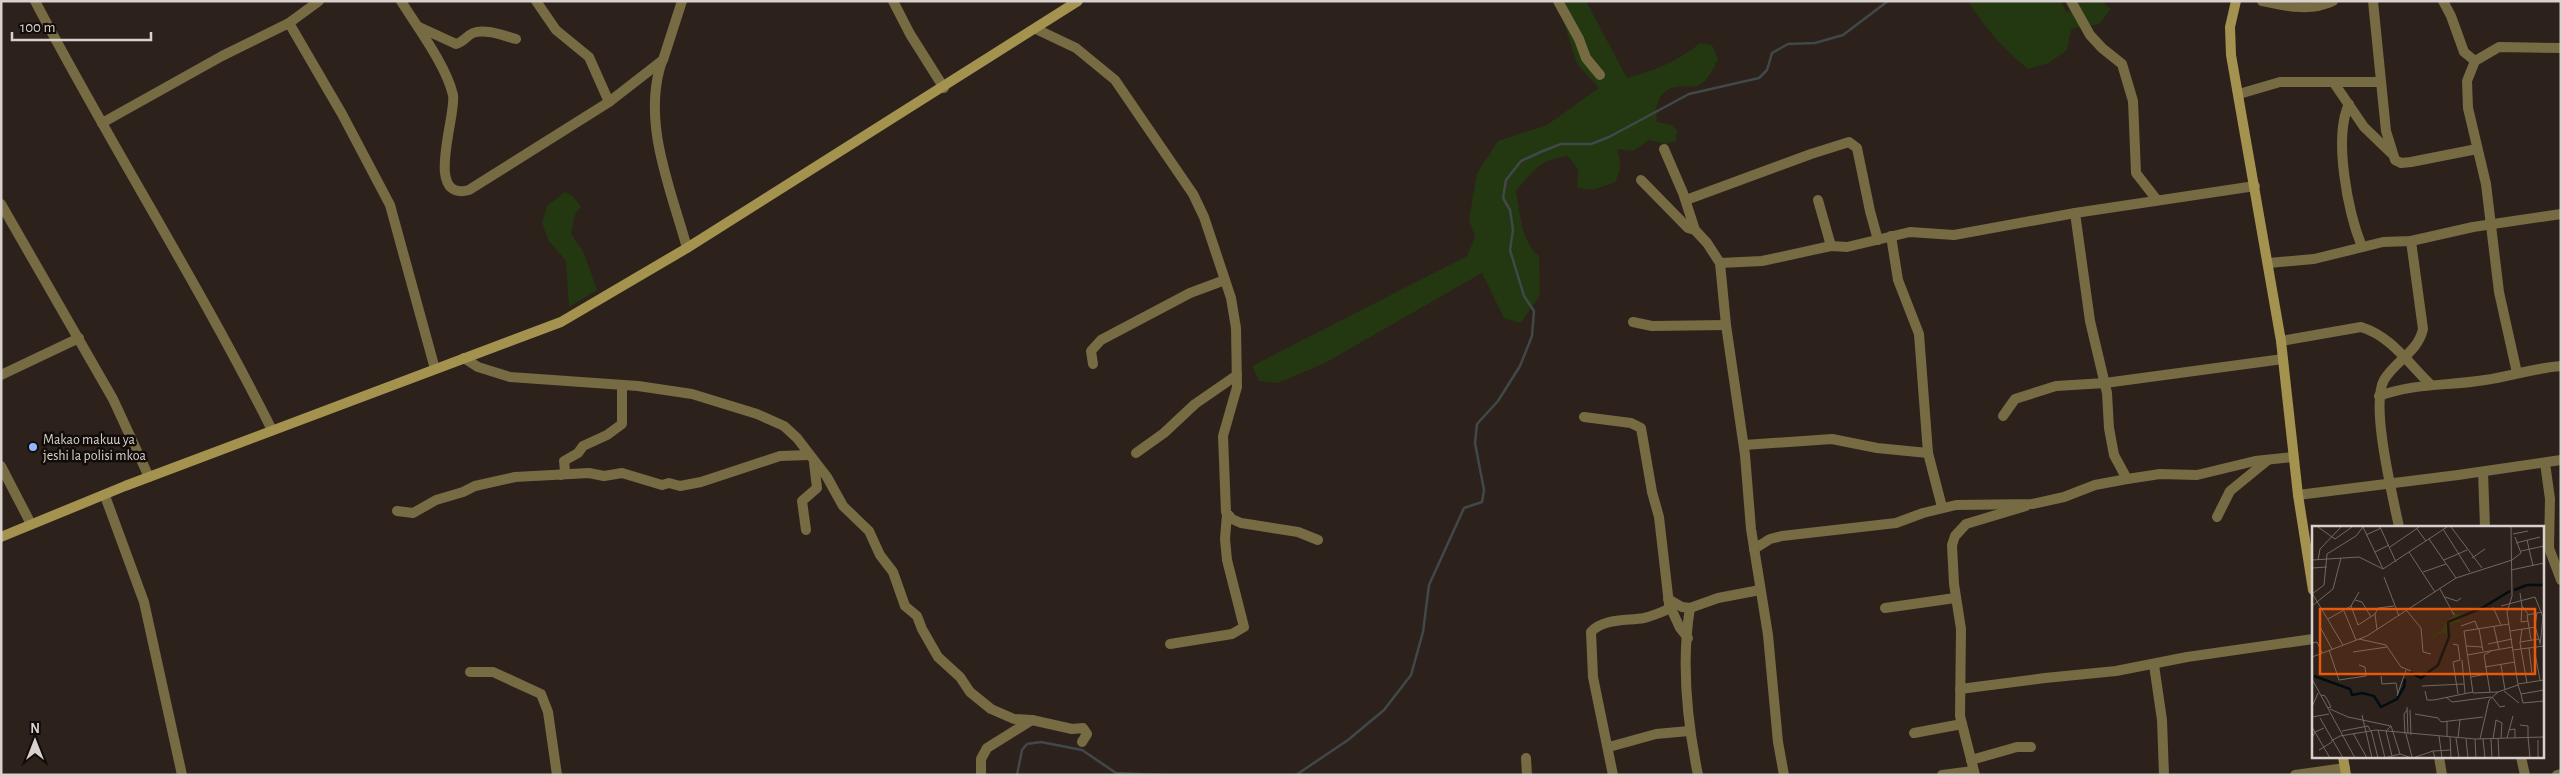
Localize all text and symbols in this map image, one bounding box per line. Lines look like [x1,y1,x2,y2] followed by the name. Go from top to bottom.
[12,10,151,42] scale bar
[20,20,55,35] text: 100 m
[43,433,147,463] place label: Makao makuu ya jeshi la polisi mkoa
[27,441,39,453] marker: Makao makuu ya jeshi la polisi mkoa
[2312,526,2544,758] inset map
[10,716,60,766] north arrow
[30,722,40,736] text: N

